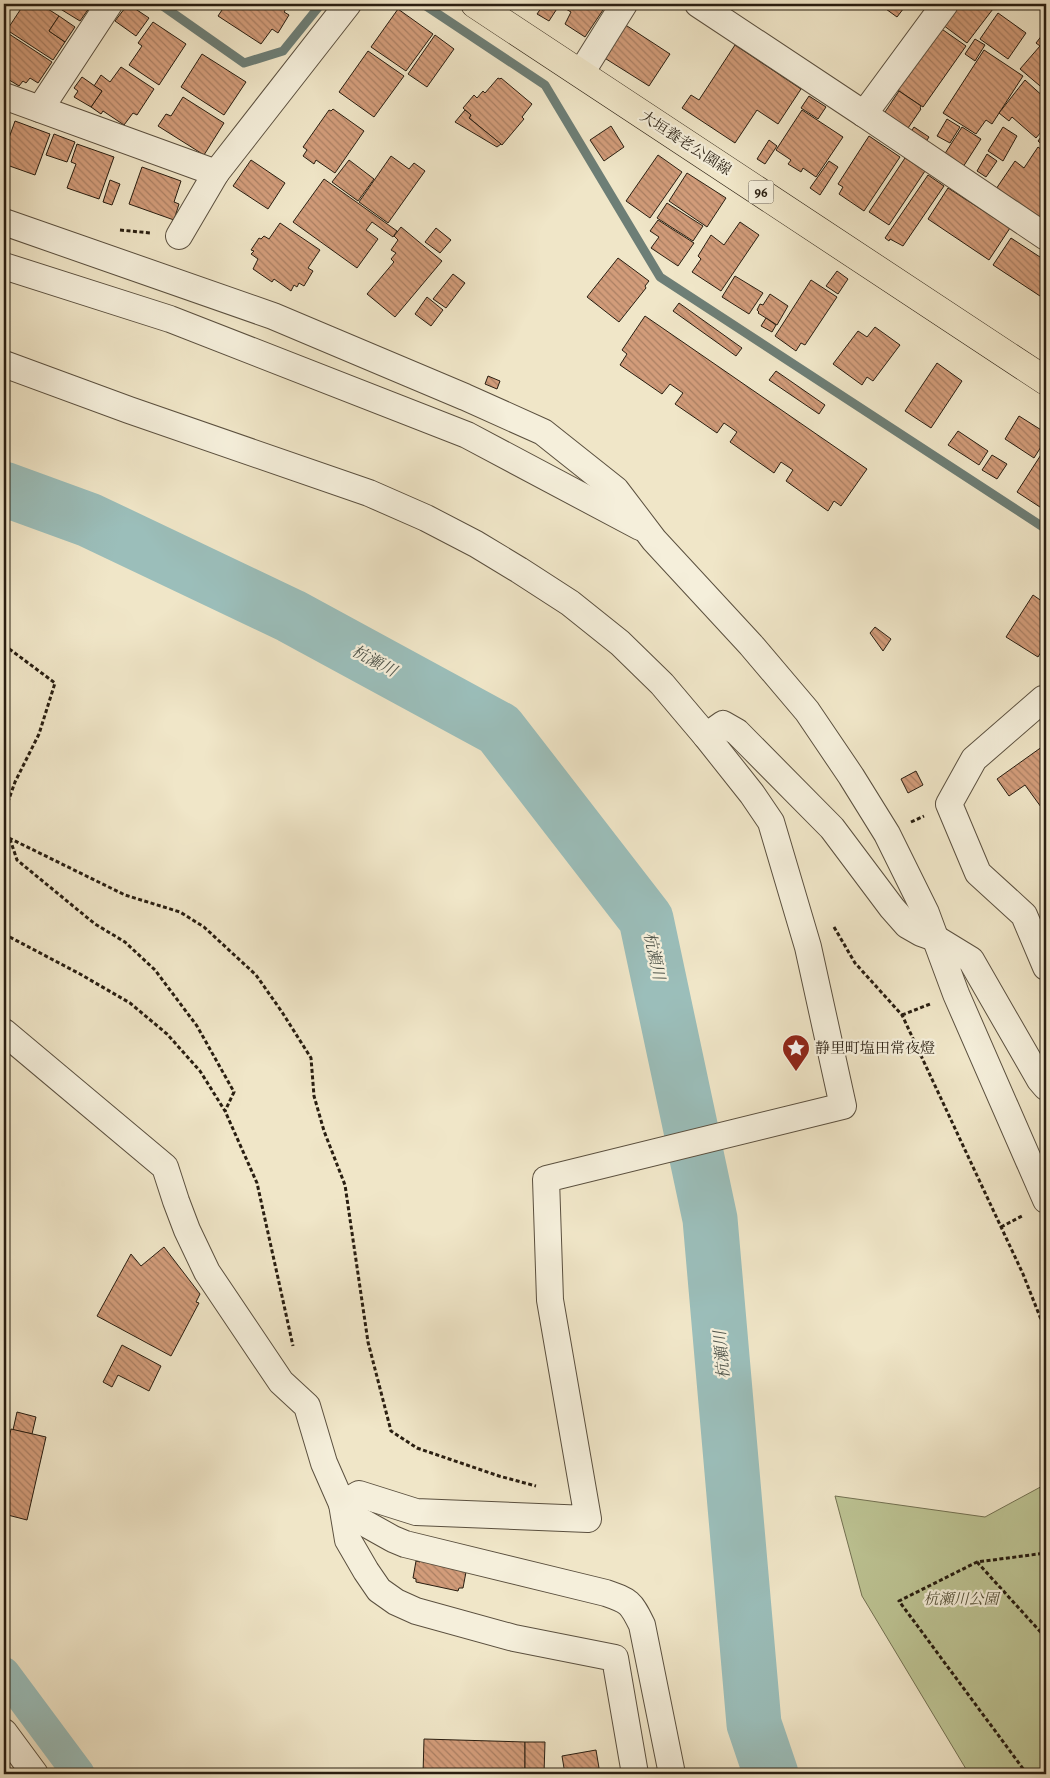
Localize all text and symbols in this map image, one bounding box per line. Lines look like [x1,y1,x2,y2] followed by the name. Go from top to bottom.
[637,106,735,180] street label: 大垣養老公園線
[748,180,774,203] road number: 96
[348,640,402,683] water label: 杭瀬川
[638,930,670,984] water label: 杭瀬川
[781,1033,811,1072] place icon: 静里町塩田常夜燈
[815,1038,935,1058] place label: 静里町塩田常夜燈
[709,1328,735,1380] water label: 杭瀬川
[923,1589,1001,1609] park label: 杭瀬川公園

